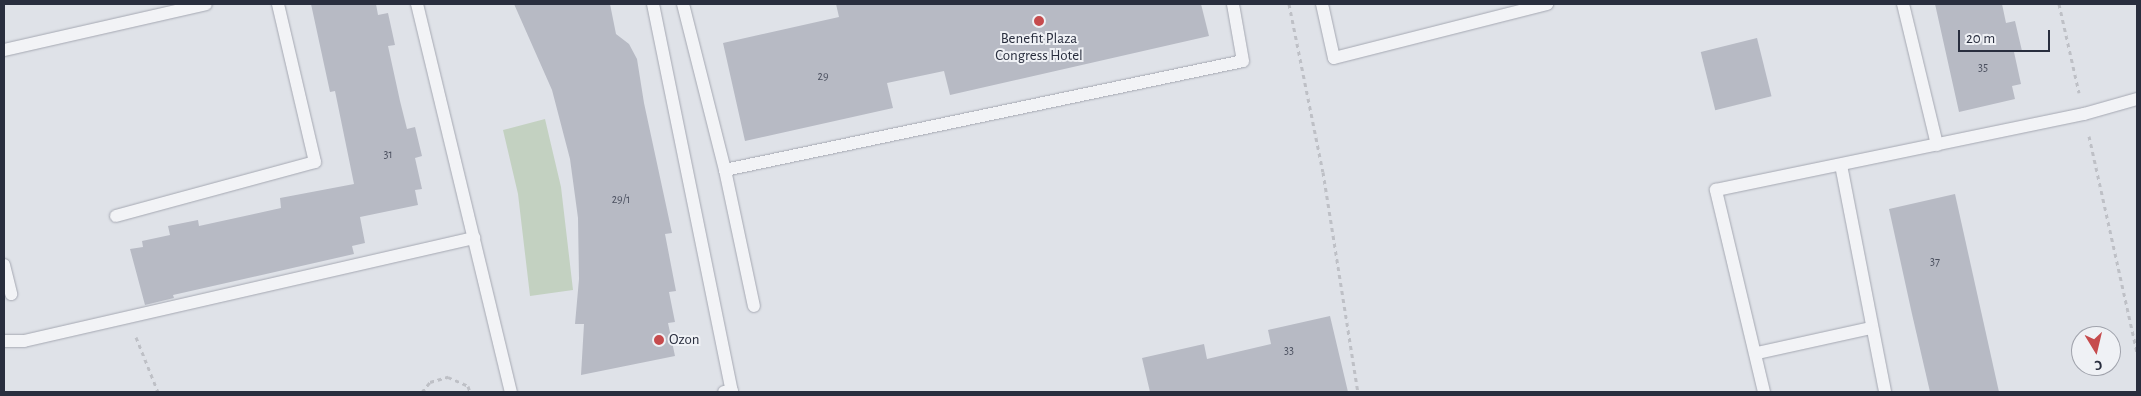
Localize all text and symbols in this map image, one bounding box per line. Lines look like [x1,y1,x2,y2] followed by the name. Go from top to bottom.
[1033,15,1045,27] marker: Benefit Plaza Congress Hotel
[1961,20,2054,52] scale bar
[995,29,1083,64] place label: Benefit Plaza Congress Hotel
[1966,31,1995,46] text: 20 m
[1978,61,1988,75] house number: 35
[817,70,829,84] house number: 29
[383,148,393,162] house number: 31
[612,193,630,207] house number: 29/1
[1930,255,1940,269] house number: 37
[2071,326,2121,376] north arrow
[669,331,699,349] place label: Ozon
[653,334,665,346] marker: Ozon
[1284,344,1294,358] house number: 33
[2093,357,2103,372] text: С

